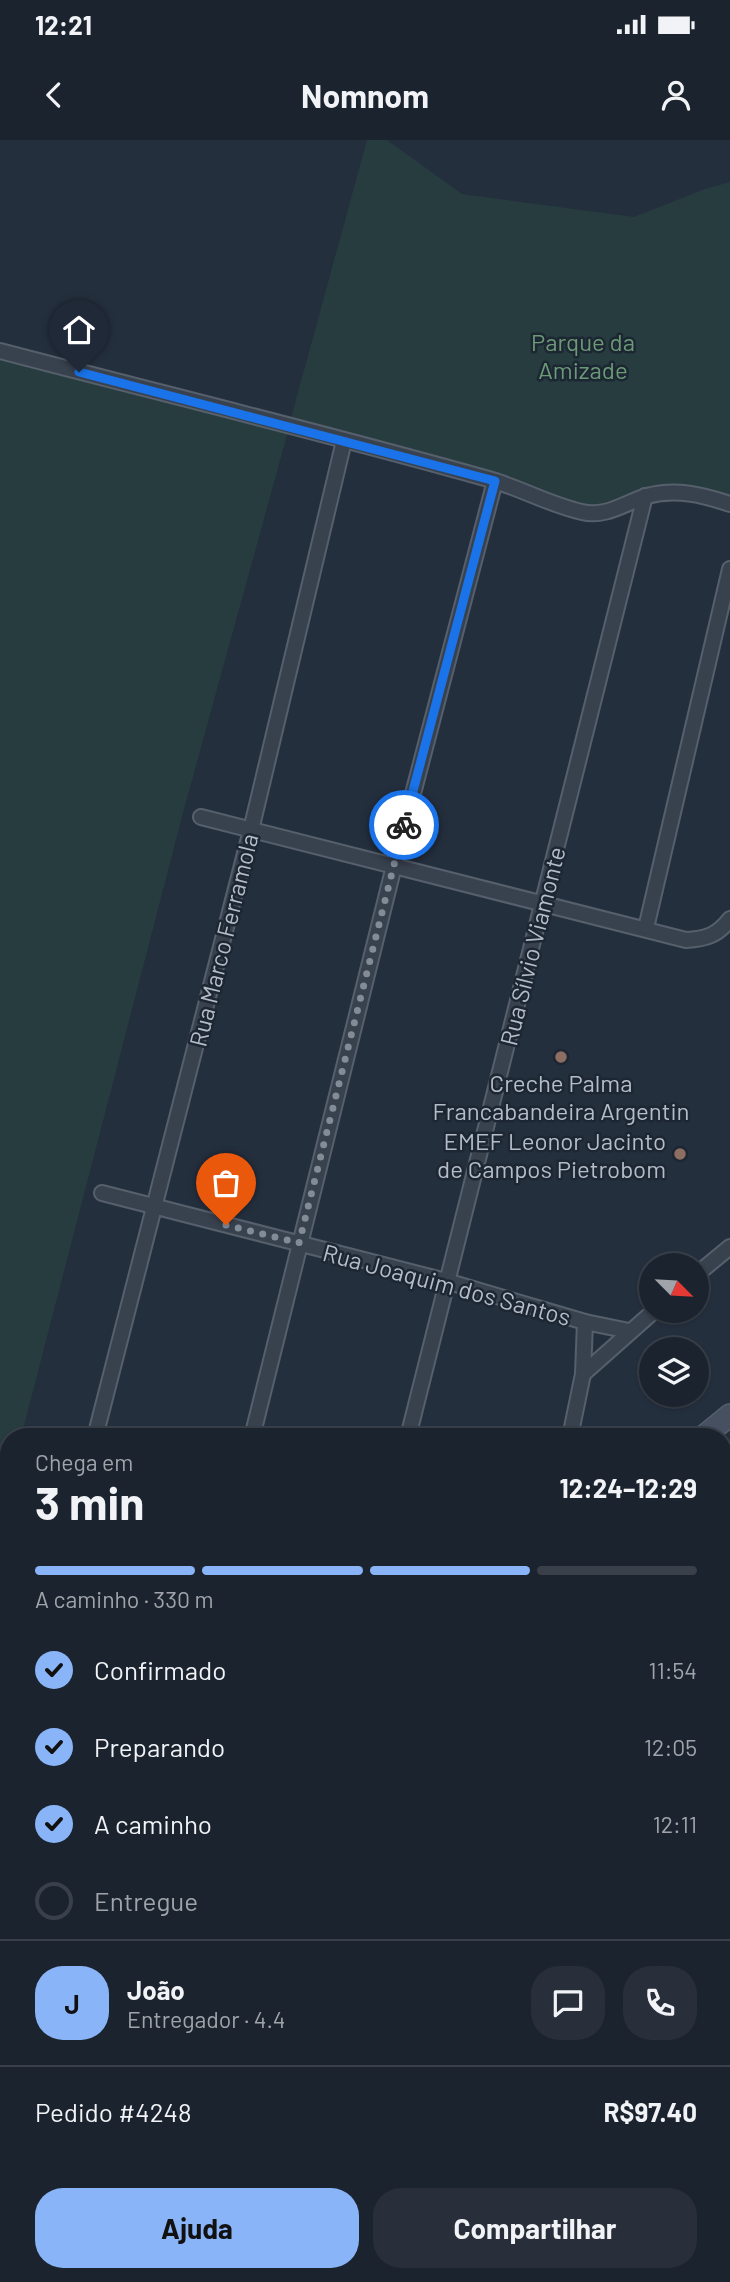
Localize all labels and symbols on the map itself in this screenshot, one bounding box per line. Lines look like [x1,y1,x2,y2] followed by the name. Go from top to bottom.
[49,300,109,372] pin
[531,327,635,384] park label: Parque da Amizade
[369,790,439,860] courier
[182,830,264,1050] street label: Rua Marco Ferramola
[493,844,571,1048] street label: Rua Sílvio Viamonte
[553,1049,569,1065] marker: Creche Palma Francabandeira Argentin
[432,1068,690,1125] place label: Creche Palma Francabandeira Argentin
[437,1126,666,1183] place label: EMEF Leonor Jacinto de Campos Pietrobom
[672,1146,688,1162] marker: EMEF Leonor Jacinto de Campos Pietrobom
[196,1153,256,1225] pin
[320,1237,574,1331] street label: Rua Joaquim dos Santos
[639,1253,709,1323] north arrow

